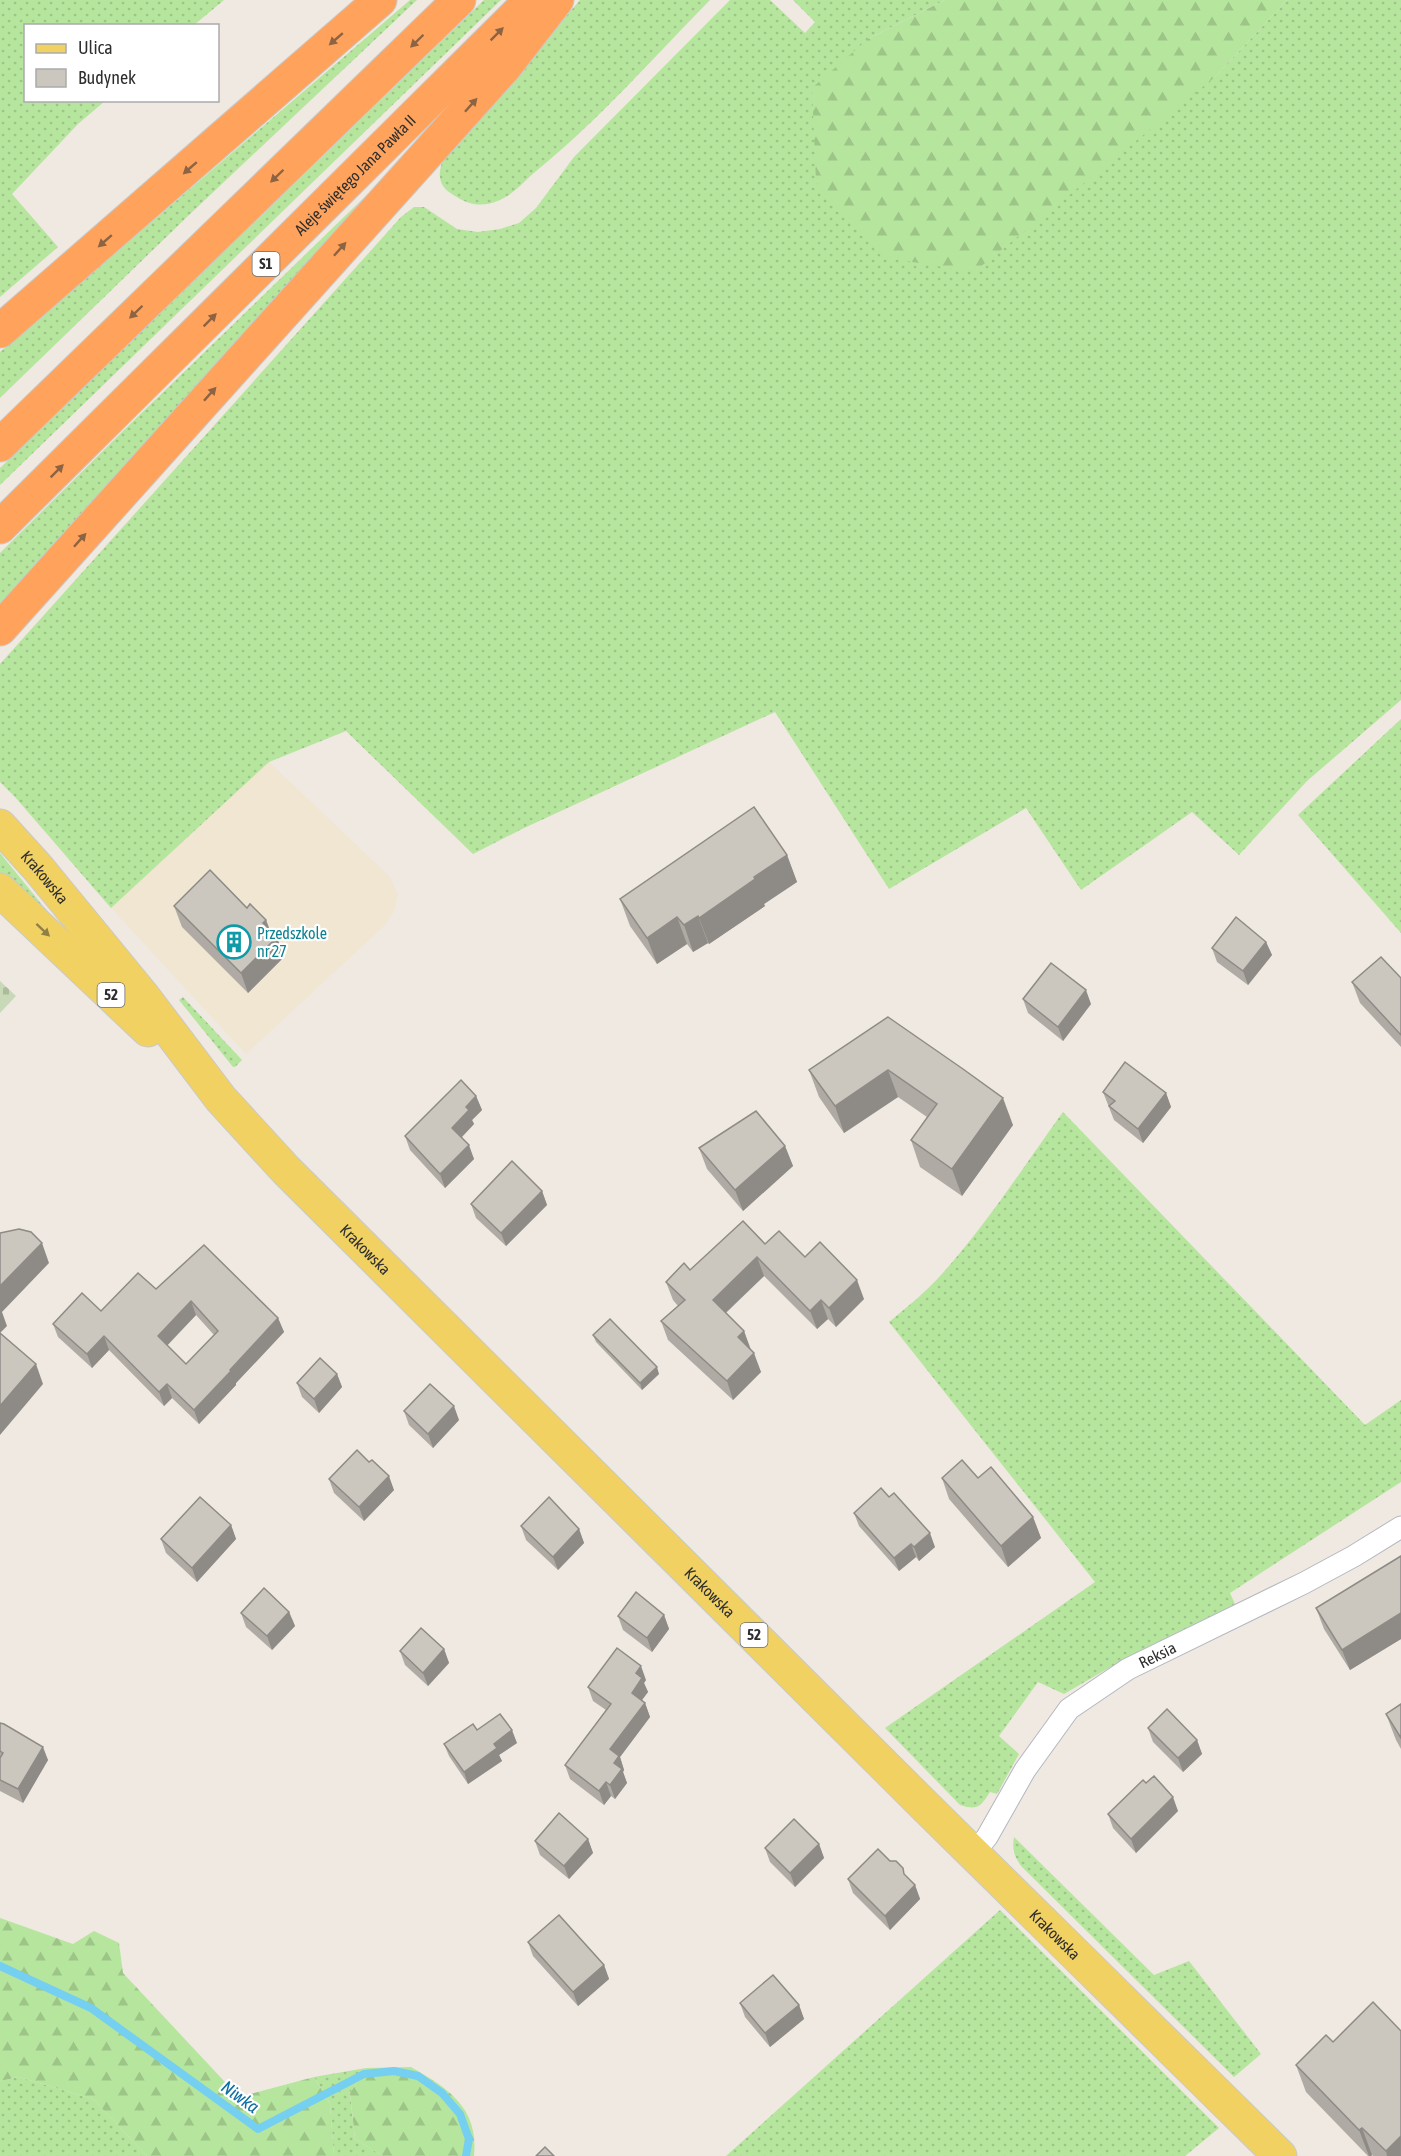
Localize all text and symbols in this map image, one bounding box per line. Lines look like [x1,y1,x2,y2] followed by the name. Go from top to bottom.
[24,24,219,102] legend
[490,27,504,41] one-way arrow
[329,32,344,45] one-way arrow
[410,33,424,47] one-way arrow
[78,37,113,58] text: Ulica
[78,67,136,88] text: Budynek
[464,97,478,112] one-way arrow
[291,111,419,239] street label: Aleje świętego Jana Pawła II
[182,161,198,174] one-way arrow
[270,169,284,183] one-way arrow
[98,234,113,247] one-way arrow
[333,242,346,257] one-way arrow
[252,252,280,276] road number: S1
[129,305,144,319] one-way arrow
[203,313,217,327] one-way arrow
[203,387,217,402] one-way arrow
[49,465,63,479] one-way arrow
[73,532,87,547] one-way arrow
[18,847,72,907] street label: Krakowska
[35,923,50,937] one-way arrow
[216,924,252,960] building icon: Przedszkole nr 27
[257,924,327,960] place label: Przedszkole nr 27
[98,983,124,1007] road number: 52
[337,1220,394,1278] street label: Krakowska
[681,1563,739,1621] street label: Krakowska
[740,1623,768,1647] road number: 52
[1136,1638,1179,1671] street label: Reksia
[1026,1906,1084,1963] street label: Krakowska
[217,2076,264,2118] water label: Niwka

